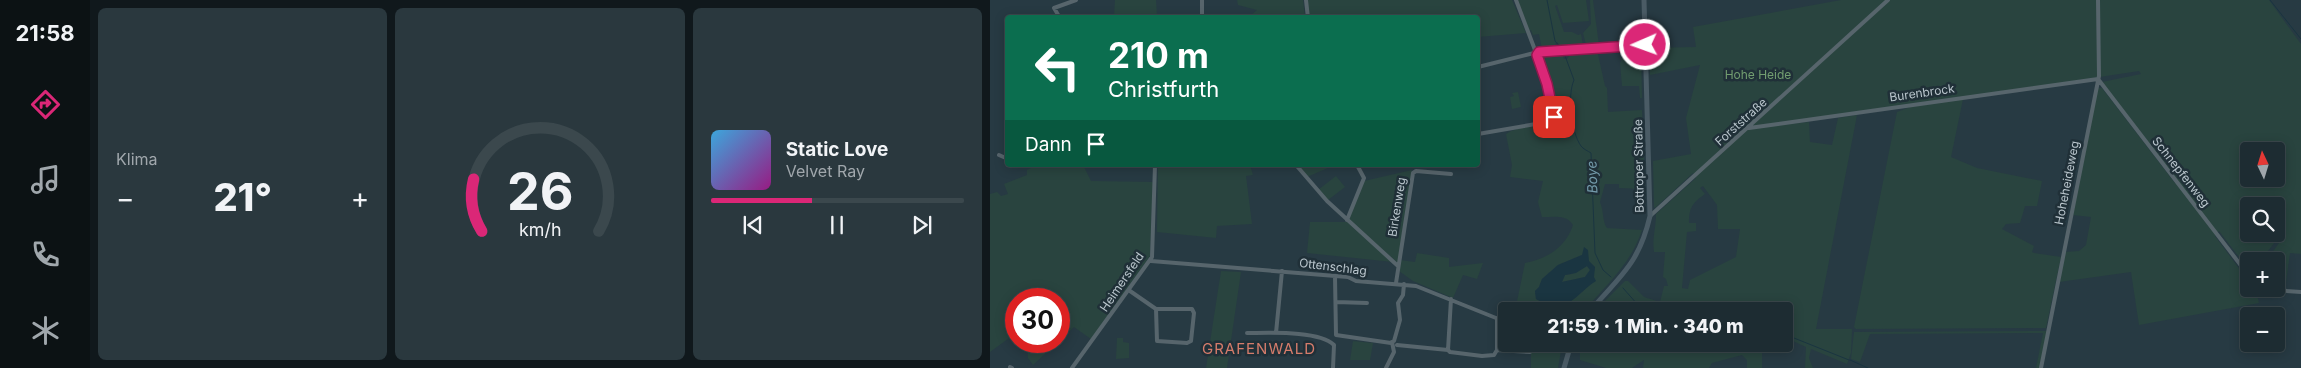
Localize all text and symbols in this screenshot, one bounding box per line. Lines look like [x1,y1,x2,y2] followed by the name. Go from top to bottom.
[1618,18,1670,70] position arrow
[15,20,75,46] text: 21:58
[1108,34,1209,76] text: 210 m
[1025,35,1090,100] icon: left
[1725,67,1791,82] park label: Hohe Heide
[1108,76,1219,102] text: Christfurth
[1888,80,1956,105] street label: Burenbrock
[28,87,63,122] icon: directions
[1712,95,1770,149] street label: Forststraße
[1533,96,1575,138] pin
[1540,103,1568,131] icon: arrive
[1630,119,1647,213] street label: Bottroper Straße
[1082,130,1110,158] icon: arrive
[1025,133,1072,156] text: Dann
[2149,133,2214,210] street label: Schnepfenweg
[786,138,888,161] text: Static Love
[2051,140,2082,226] street label: Hoheheideweg
[2240,142,2285,188] north arrow
[2240,142,2285,352] map controls
[116,149,158,169] text: Klima
[507,160,573,223] text: 26
[1582,160,1601,194] water label: Boye
[786,161,865,181] text: Velvet Ray
[28,162,63,197] icon: music
[213,174,272,220] text: 21°
[1384,176,1409,238] street label: Birkenweg
[116,181,135,215] text: −
[351,181,369,215] text: +
[2240,197,2285,242] button: search
[739,211,767,239] icon: previous
[823,211,851,239] icon: pause
[908,211,936,239] icon: next
[519,219,561,240] text: km/h
[28,237,63,272] icon: phone
[1096,249,1147,314] street label: Heimersfeld
[2240,252,2285,297] button: +
[1298,255,1368,278] street label: Ottenschlag
[1005,288,1070,353] speed limit sign: 30
[2240,307,2285,352] button: −
[28,313,63,348] icon: climate
[1547,315,1744,338] text: 21:59 · 1 Min. · 340 m
[1202,339,1316,358] district label: GRAFENWALD

